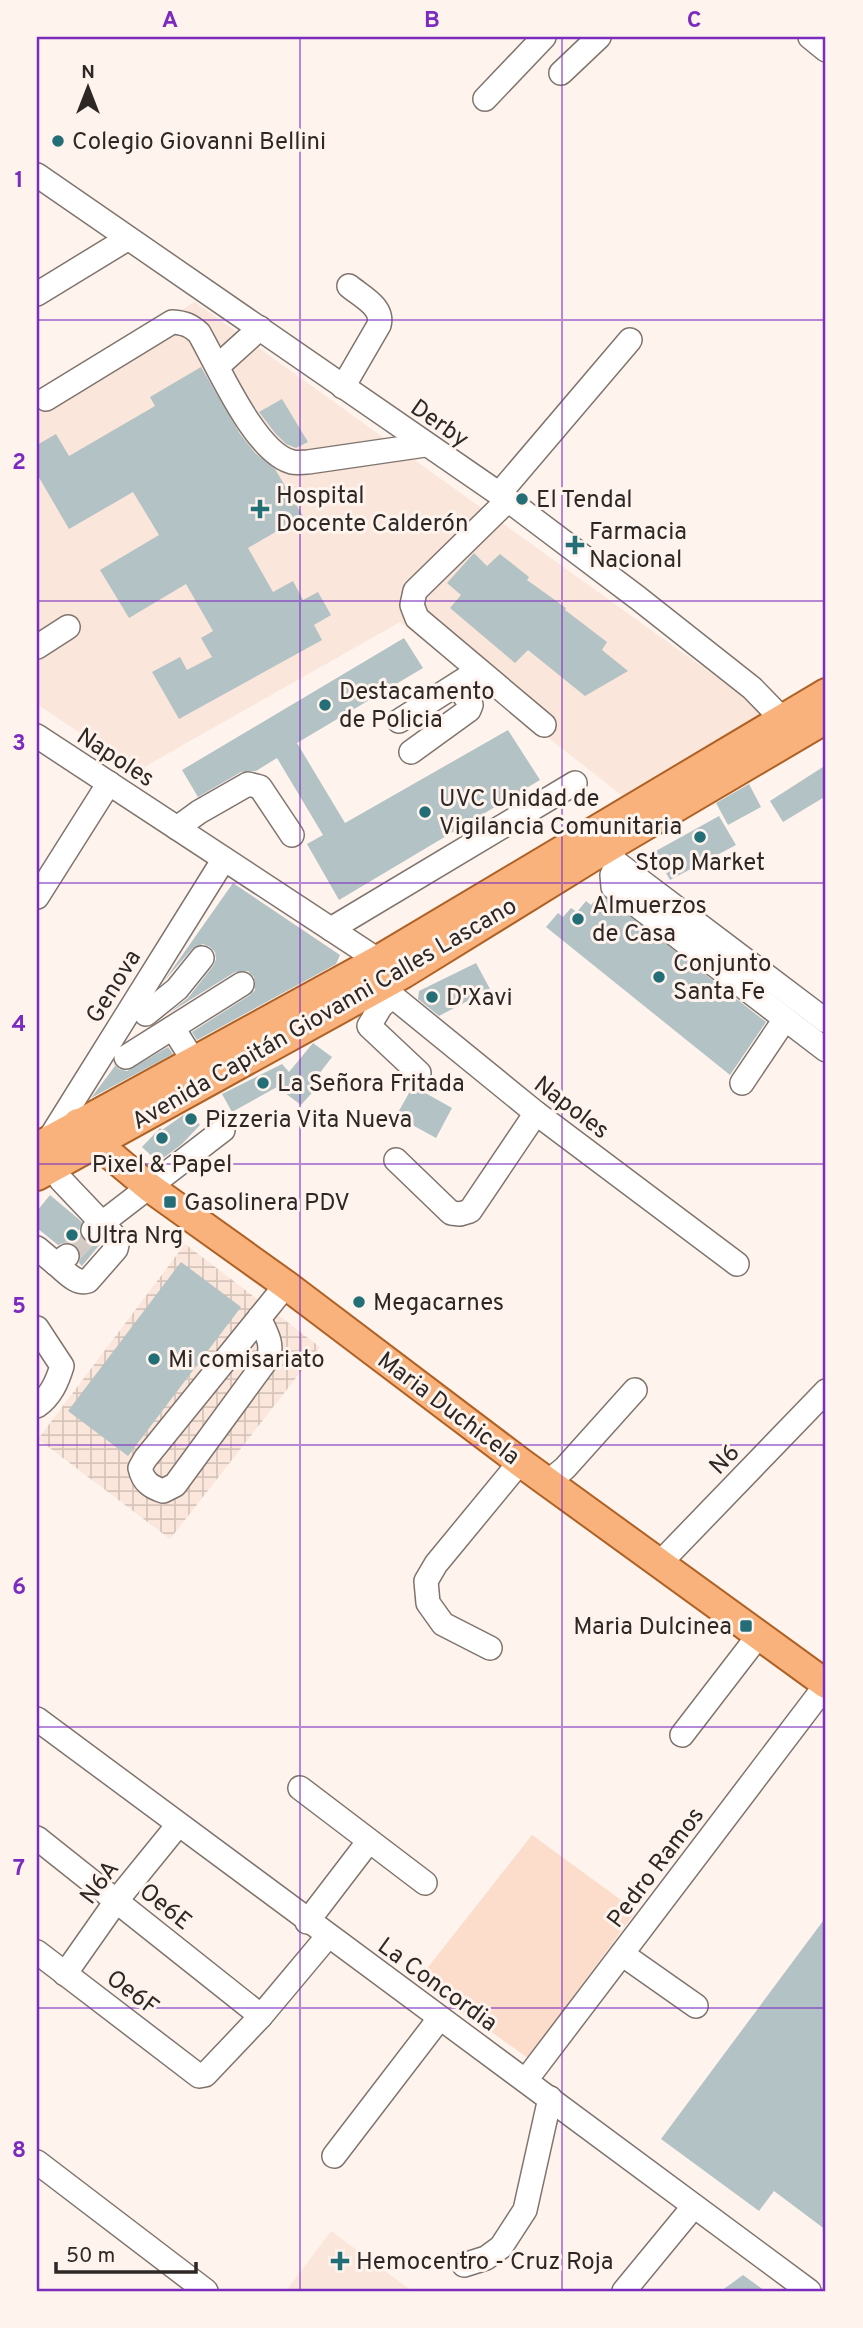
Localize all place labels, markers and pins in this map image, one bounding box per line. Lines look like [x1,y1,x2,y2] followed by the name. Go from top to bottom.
[72,128,326,158] place label: Colegio Giovanni Bellini
[50,133,66,149] marker: Colegio Giovanni Bellini
[276,482,469,540] place label: Hospital Docente Calderón
[536,486,633,516] place label: El Tendal
[514,491,530,507] marker: El Tendal
[250,499,270,519] marker: Hospital Docente Calderón
[589,518,687,576] place label: Farmacia Nacional
[567,537,583,553] marker: Farmacia Nacional
[339,678,495,736] place label: Destacamento de Policia
[317,697,333,713] marker: Destacamento de Policia
[439,785,682,843] place label: UVC Unidad de Vigilancia Comunitaria
[417,804,433,820] marker: UVC Unidad de Vigilancia Comunitaria
[692,829,708,845] marker: Stop Market
[635,849,765,879] place label: Stop Market
[592,892,707,950] place label: Almuerzos de Casa
[570,911,586,927] marker: Almuerzos de Casa
[673,950,771,1008] place label: Conjunto Santa Fe
[651,969,667,985] marker: Conjunto Santa Fe
[446,984,513,1014] place label: D'Xavi
[424,989,440,1005] marker: D'Xavi
[277,1070,465,1100] place label: La Señora Fritada
[255,1075,271,1091] marker: La Señora Fritada
[205,1106,412,1136] place label: Pizzeria Vita Nueva
[183,1111,199,1127] marker: Pizzeria Vita Nueva
[154,1130,170,1146] marker: Pixel & Papel
[92,1151,232,1181] place label: Pixel & Papel
[184,1189,350,1219] place label: Gasolinera PDV
[162,1194,178,1210] marker: Gasolinera PDV
[86,1222,183,1252] place label: Ultra Nrg
[64,1227,80,1243] marker: Ultra Nrg
[373,1289,504,1319] place label: Megacarnes
[351,1294,367,1310] marker: Megacarnes
[168,1346,325,1376] place label: Mi comisariato
[146,1351,162,1367] marker: Mi comisariato
[573,1613,732,1643] place label: Maria Dulcinea
[738,1618,754,1634] marker: Maria Dulcinea
[356,2248,613,2278] place label: Hemocentro - Cruz Roja
[330,2251,350,2271] marker: Hemocentro - Cruz Roja

